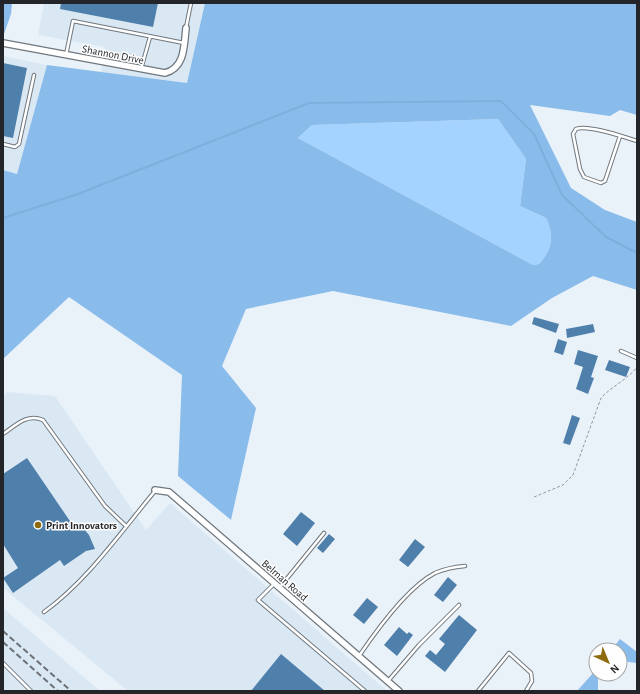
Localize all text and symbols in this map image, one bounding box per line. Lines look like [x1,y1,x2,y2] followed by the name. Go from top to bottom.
[81,43,145,66] street label: Shannon Drive
[33,520,43,530] marker: Print Innovators
[46,520,117,531] place label: Print Innovators
[260,558,310,603] street label: Belman Road
[588,642,628,682] north arrow
[608,662,621,675] text: N

